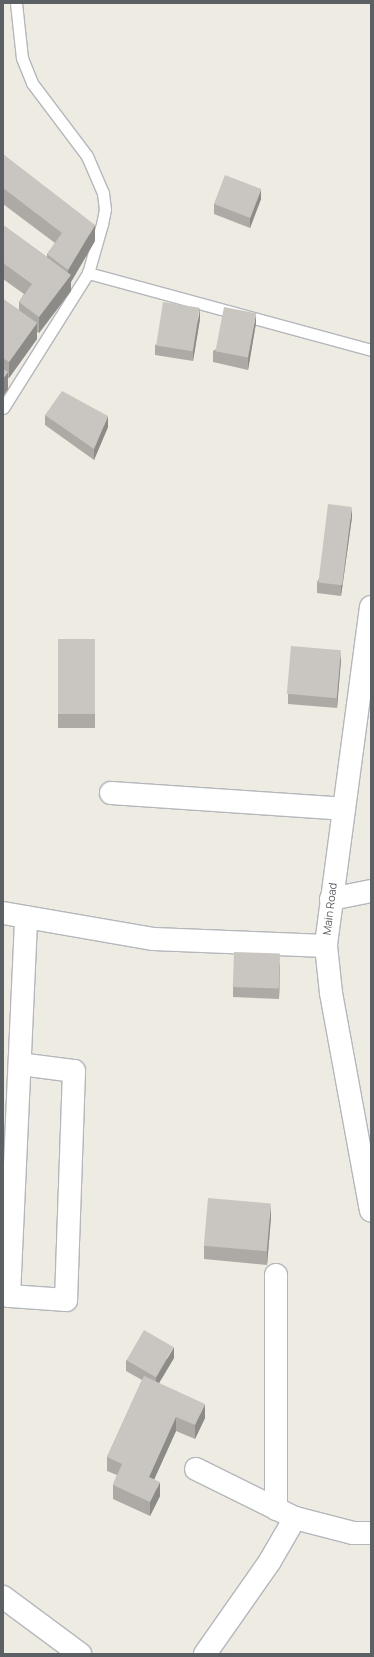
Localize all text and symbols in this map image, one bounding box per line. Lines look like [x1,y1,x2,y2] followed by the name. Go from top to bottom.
[320,882,340,936] street label: Main Road

